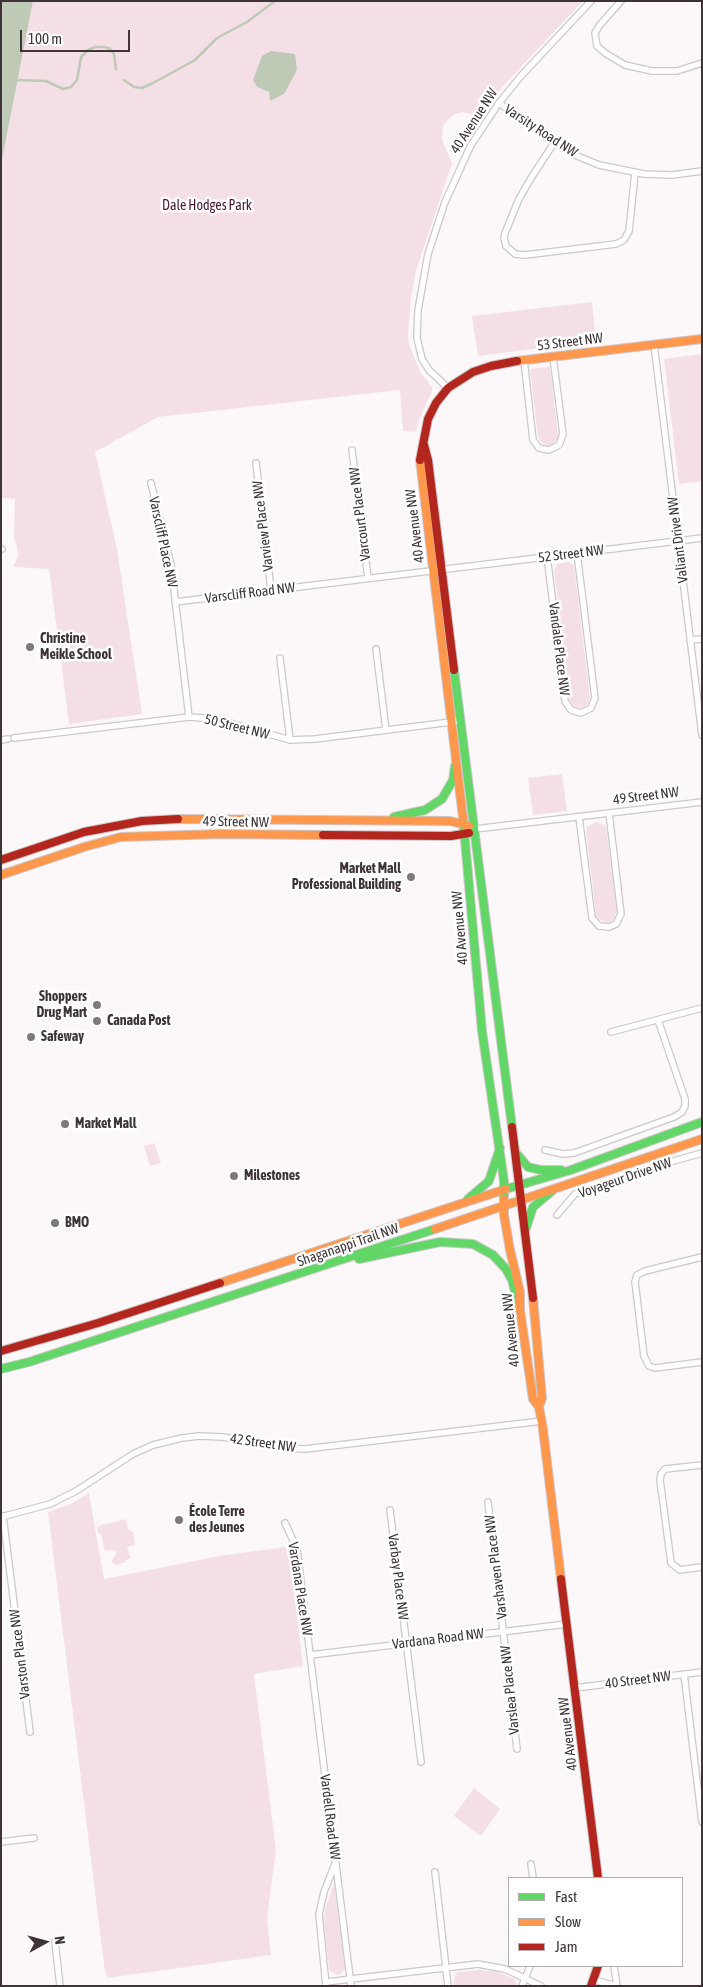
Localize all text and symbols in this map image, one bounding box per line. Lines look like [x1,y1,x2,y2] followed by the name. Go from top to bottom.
[22,20,132,52] scale bar
[28,30,62,47] text: 100 m
[447,85,501,157] street label: 40 Avenue NW
[501,101,581,161] street label: Varsity Road NW
[162,198,252,214] park label: Dale Hodges Park
[536,330,604,354] street label: 53 Street NW
[346,466,374,562] street label: Varcourt Place NW
[249,480,277,572] street label: Varview Place NW
[402,488,428,564] street label: 40 Avenue NW
[145,495,181,589] street label: Varscliff Place NW
[664,496,692,584] street label: Valiant Drive NW
[537,542,605,566] street label: 52 Street NW
[204,579,296,607] street label: Varscliff Road NW
[545,601,573,697] street label: Vandale Place NW
[40,631,112,664] place label: Christine Meikle School
[24,641,36,653] marker: Christine Meikle School
[203,711,271,743] street label: 50 Street NW
[612,784,680,808] street label: 49 Street NW
[203,813,269,831] street label: 49 Street NW
[292,861,401,894] place label: Market Mall Professional Building
[405,871,417,883] marker: Market Mall Professional Building
[448,890,472,966] street label: 40 Avenue NW
[36,989,87,1022] place label: Shoppers Drug Mart
[91,999,103,1011] marker: Shoppers Drug Mart
[107,1013,170,1029] place label: Canada Post
[91,1015,103,1027] marker: Canada Post
[41,1029,84,1045] place label: Safeway
[25,1031,37,1043] marker: Safeway
[75,1116,137,1132] place label: Market Mall
[59,1118,71,1130] marker: Market Mall
[576,1154,674,1202] street label: Voyageur Drive NW
[244,1168,300,1184] place label: Milestones
[228,1170,240,1182] marker: Milestones
[65,1215,89,1231] place label: BMO
[49,1217,61,1229] marker: BMO
[295,1220,401,1270] street label: Shaganappi Trail NW
[499,1292,523,1368] street label: 40 Avenue NW
[229,1430,297,1456] street label: 42 Street NW
[189,1504,245,1536] place label: École Terre des Jeunes
[173,1514,185,1526] marker: École Terre des Jeunes
[481,1514,511,1620] street label: Varshaven Place NW
[384,1533,412,1621] street label: Varbay Place NW
[284,1541,316,1637] street label: Vardana Place NW
[6,1608,34,1700] street label: Varston Place NW
[391,1625,485,1653] street label: Vardana Road NW
[497,1645,523,1735] street label: Varslea Place NW
[604,1668,672,1692] street label: 40 Street NW
[555,1696,581,1772] street label: 40 Avenue NW
[316,1773,344,1861] street label: Vardell Road NW
[508,1877,683,1967] legend
[555,1888,577,1905] text: Fast
[555,1913,581,1930] text: Slow
[20,1917,70,1967] north arrow
[51,1935,68,1945] text: N
[555,1938,578,1955] text: Jam

